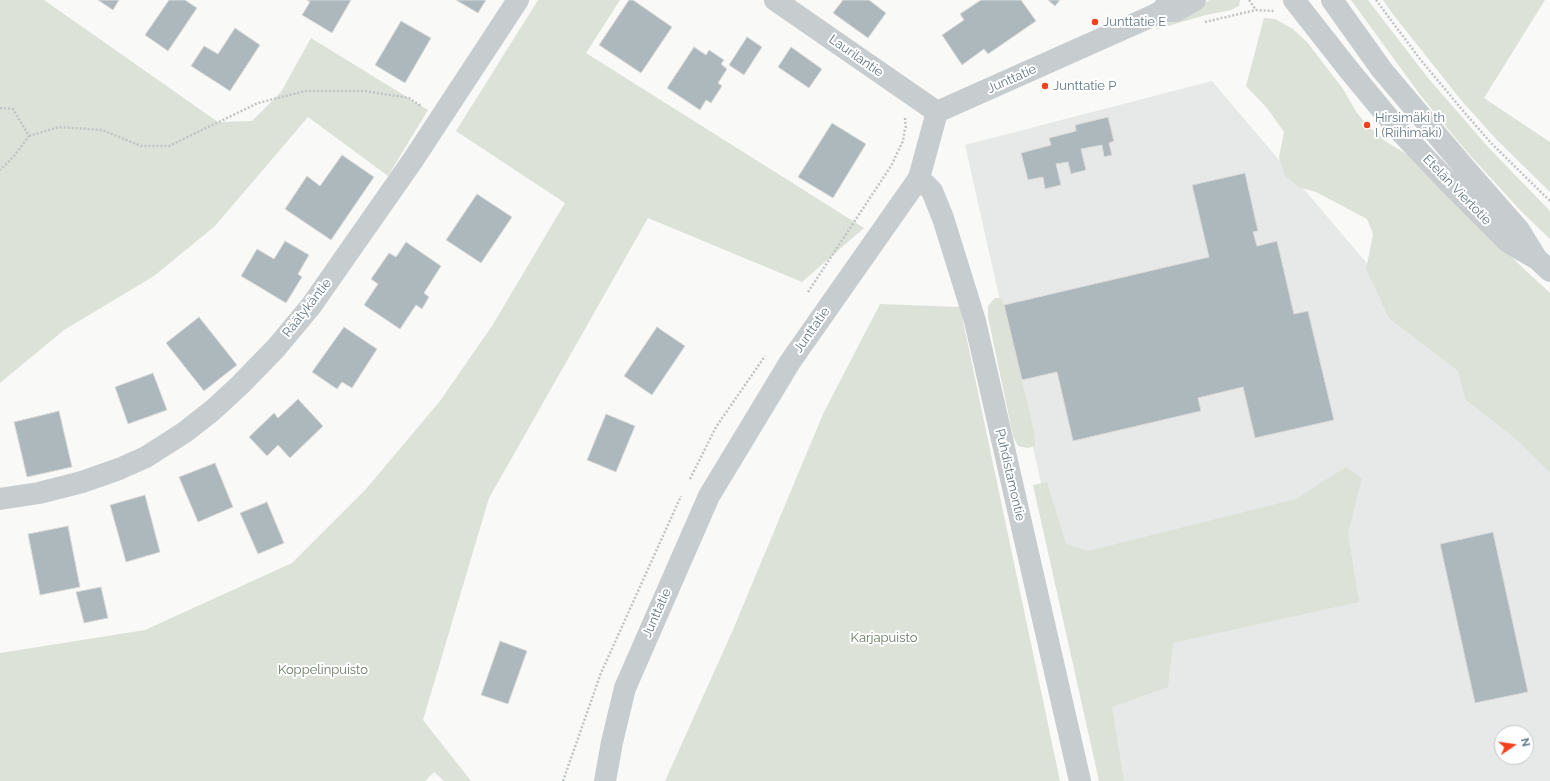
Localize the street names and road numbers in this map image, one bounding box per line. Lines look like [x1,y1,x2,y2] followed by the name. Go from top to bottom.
[826,32,886,80] street label: Laurilantie
[985,61,1039,97] street label: Junttatie
[1420,152,1494,228] street label: Etelän Viertotie
[279,276,335,340] street label: Räätykäntie
[791,304,833,356] street label: Junttatie
[992,427,1028,523] street label: Puhdistamontie
[639,586,675,640] street label: Junttatie

